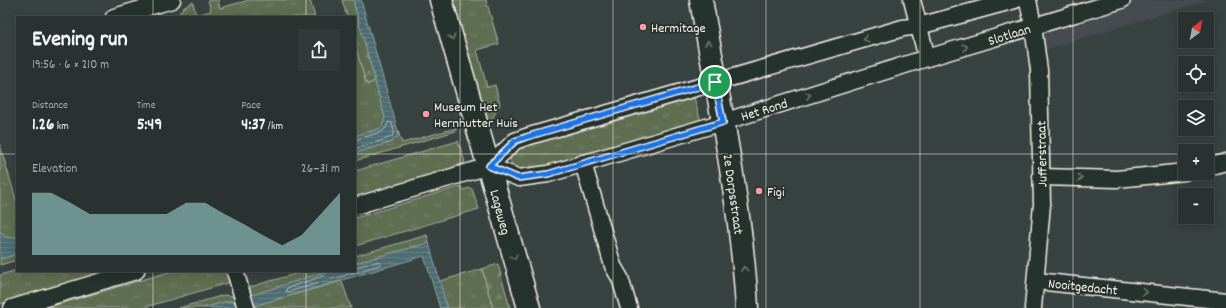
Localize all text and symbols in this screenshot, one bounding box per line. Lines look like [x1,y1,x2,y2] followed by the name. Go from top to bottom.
[1178,12,1214,48] north arrow
[1178,12,1214,224] map controls
[651,19,706,39] place label: Hermitage
[986,20,1033,52] street label: Slotlaan
[638,22,648,32] marker: Hermitage
[32,25,128,56] text: Evening run
[298,29,340,71] button: share
[447,34,456,41] one-way arrow
[862,34,869,42] one-way arrow
[705,40,713,46] one-way arrow
[961,43,968,52] one-way arrow
[32,56,109,75] text: 19:56 · 6 × 210 m
[1178,56,1214,92] button: locate
[698,65,732,99] pin
[704,71,726,93] icon: arrive
[805,91,812,100] one-way arrow
[739,94,790,127] street label: Het Rond
[32,98,68,114] text: Distance
[137,98,155,114] text: Time
[241,98,261,114] text: Pace
[434,98,518,134] place label: Museum Het Hernhutter Huis
[1178,100,1214,136] button: layers
[421,109,431,119] marker: Museum Het Hernhutter Huis
[32,114,54,138] text: 1.26
[137,114,162,138] text: 5:49
[241,114,265,138] text: 4:37
[54,119,69,135] text: km
[265,119,283,135] text: /km
[1032,121,1054,187] street label: Jufferstraat
[1178,144,1214,180] button: +
[716,153,748,236] street label: 2e Dorpsstraat
[32,160,77,179] text: Elevation
[301,160,340,179] text: 26–31 m
[1077,174,1083,182] one-way arrow
[767,183,785,203] place label: Figi
[754,186,764,196] marker: Figi
[483,188,515,237] street label: Lageweg
[1178,188,1214,224] button: −
[509,253,518,260] one-way arrow
[739,266,748,272] one-way arrow
[1047,274,1119,302] street label: Nooitgedacht
[1142,288,1148,297] one-way arrow

